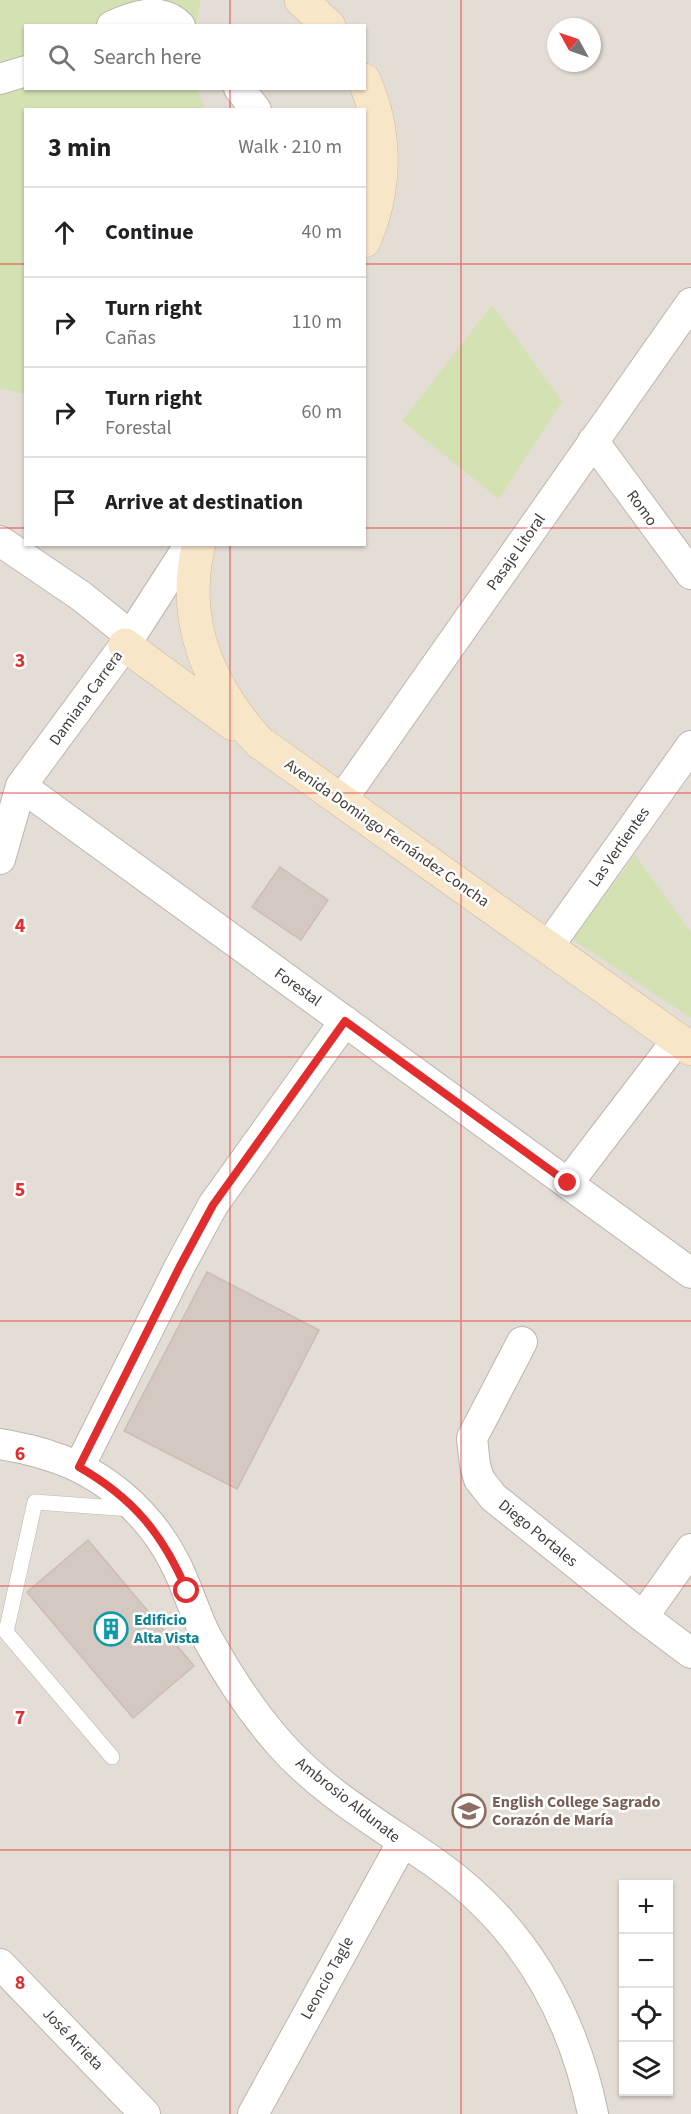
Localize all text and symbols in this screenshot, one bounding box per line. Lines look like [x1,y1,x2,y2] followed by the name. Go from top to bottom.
[547,18,601,72] north arrow
[24,24,366,90] search box
[45,41,78,74] icon: search
[93,41,201,73] text: Search here
[48,129,111,166] text: 3 min
[238,133,342,161] text: Walk · 210 m
[48,216,81,249] icon: ahead
[105,216,194,248] text: Continue
[302,218,342,246] text: 40 m
[105,292,202,324] text: Turn right
[48,306,81,339] icon: right
[292,308,342,336] text: 110 m
[105,324,156,352] text: Cañas
[105,382,202,414] text: Turn right
[48,396,81,429] icon: right
[302,398,342,426] text: 60 m
[105,414,172,442] text: Forestal
[48,486,81,519] icon: arrive
[105,486,303,518] text: Arrive at destination
[621,486,663,530] street label: Romo
[481,509,551,595] street label: Pasaje Litoral
[44,646,128,750] street label: Damiana Carrera
[15,647,25,675] text: 3
[280,754,494,912] street label: Avenida Domingo Fernández Concha
[583,802,655,891] street label: Las Vertientes
[15,912,26,940] text: 4
[270,962,326,1012] street label: Forestal
[554,1169,580,1195] route end
[15,1176,25,1204] text: 5
[15,1440,25,1468] text: 6
[494,1494,582,1572] street label: Diego Portales
[173,1577,199,1603] route start
[133,1609,200,1649] place label: Edificio Alta Vista
[93,1611,129,1647] building icon: Edificio Alta Vista
[15,1704,25,1732] text: 7
[291,1752,405,1848] street label: Ambrosio Aldunate
[492,1791,660,1831] place label: English College Sagrado Corazón de María
[451,1793,487,1829] school or university icon: English College Sagrado Corazón de María
[619,1880,673,2096] map controls
[619,1880,673,1934] button: +
[295,1933,359,2023] street label: Leoncio Tagle
[619,1934,673,1988] button: −
[15,1969,25,1997] text: 8
[619,1988,673,2042] button: locate
[38,2003,108,2075] street label: José Arrieta
[619,2042,673,2096] button: layers

